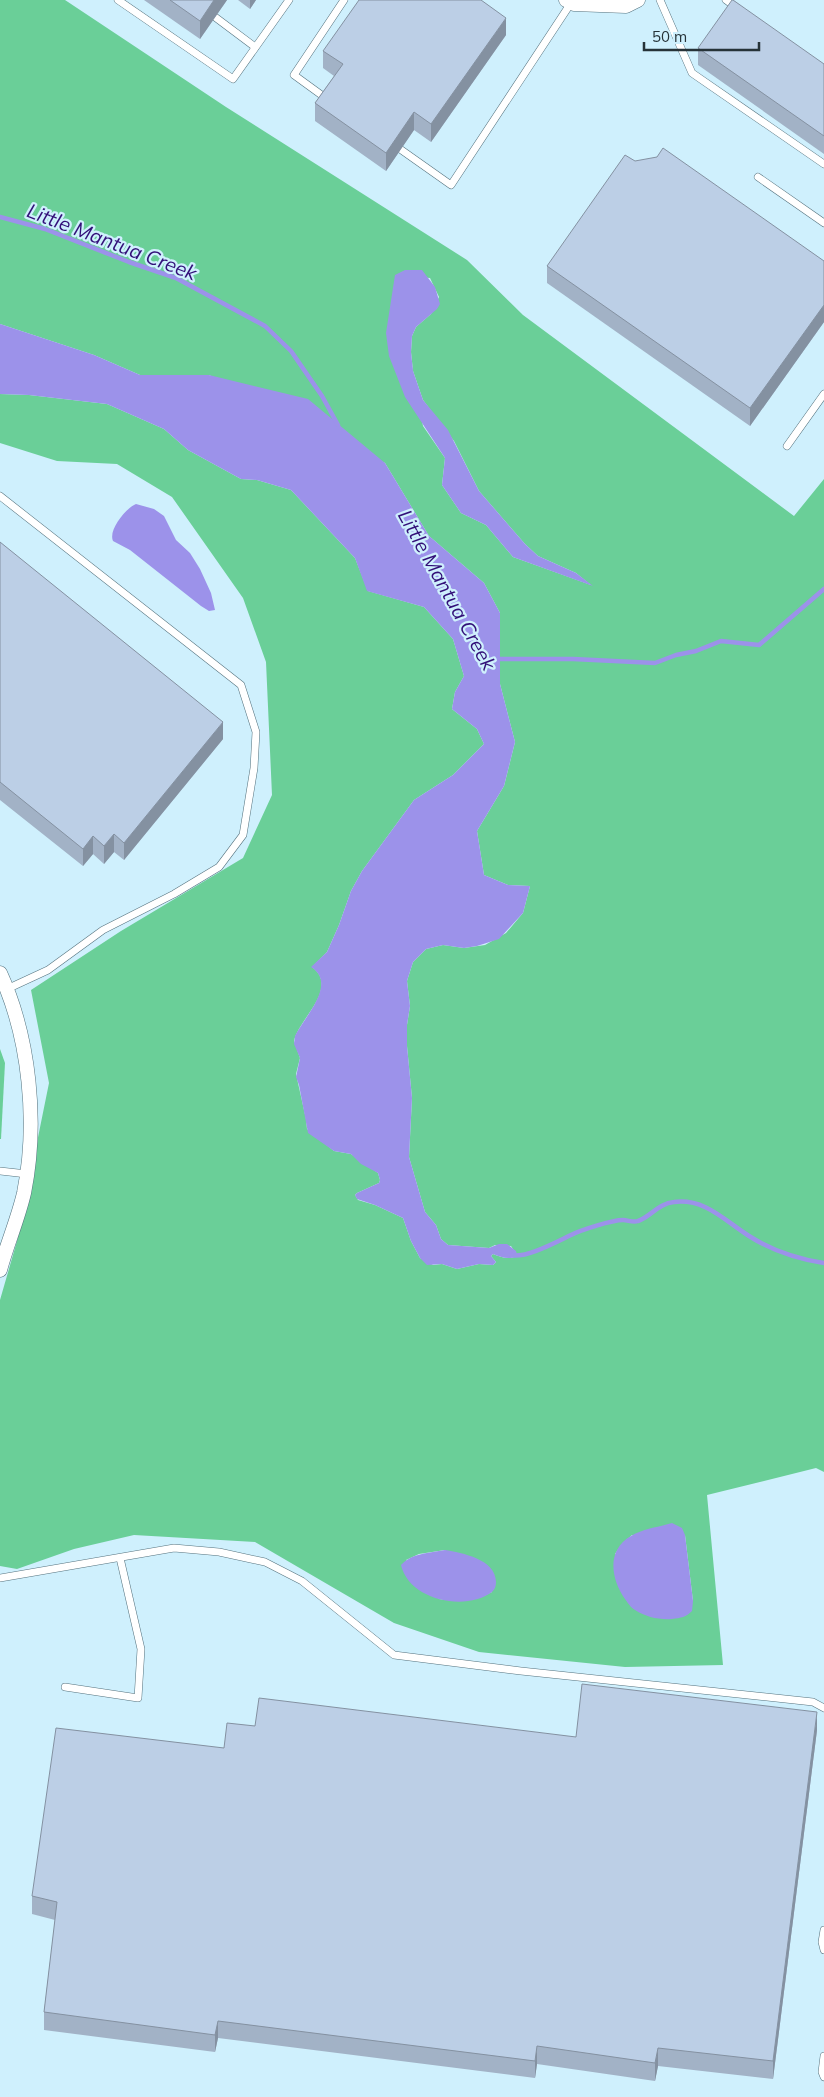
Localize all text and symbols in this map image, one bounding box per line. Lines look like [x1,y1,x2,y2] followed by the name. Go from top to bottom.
[644,20,759,52] scale bar
[652,27,687,46] text: 50 m
[24,198,201,286] water label: Little Mantua Creek
[393,505,502,675] water label: Little Mantua Creek

